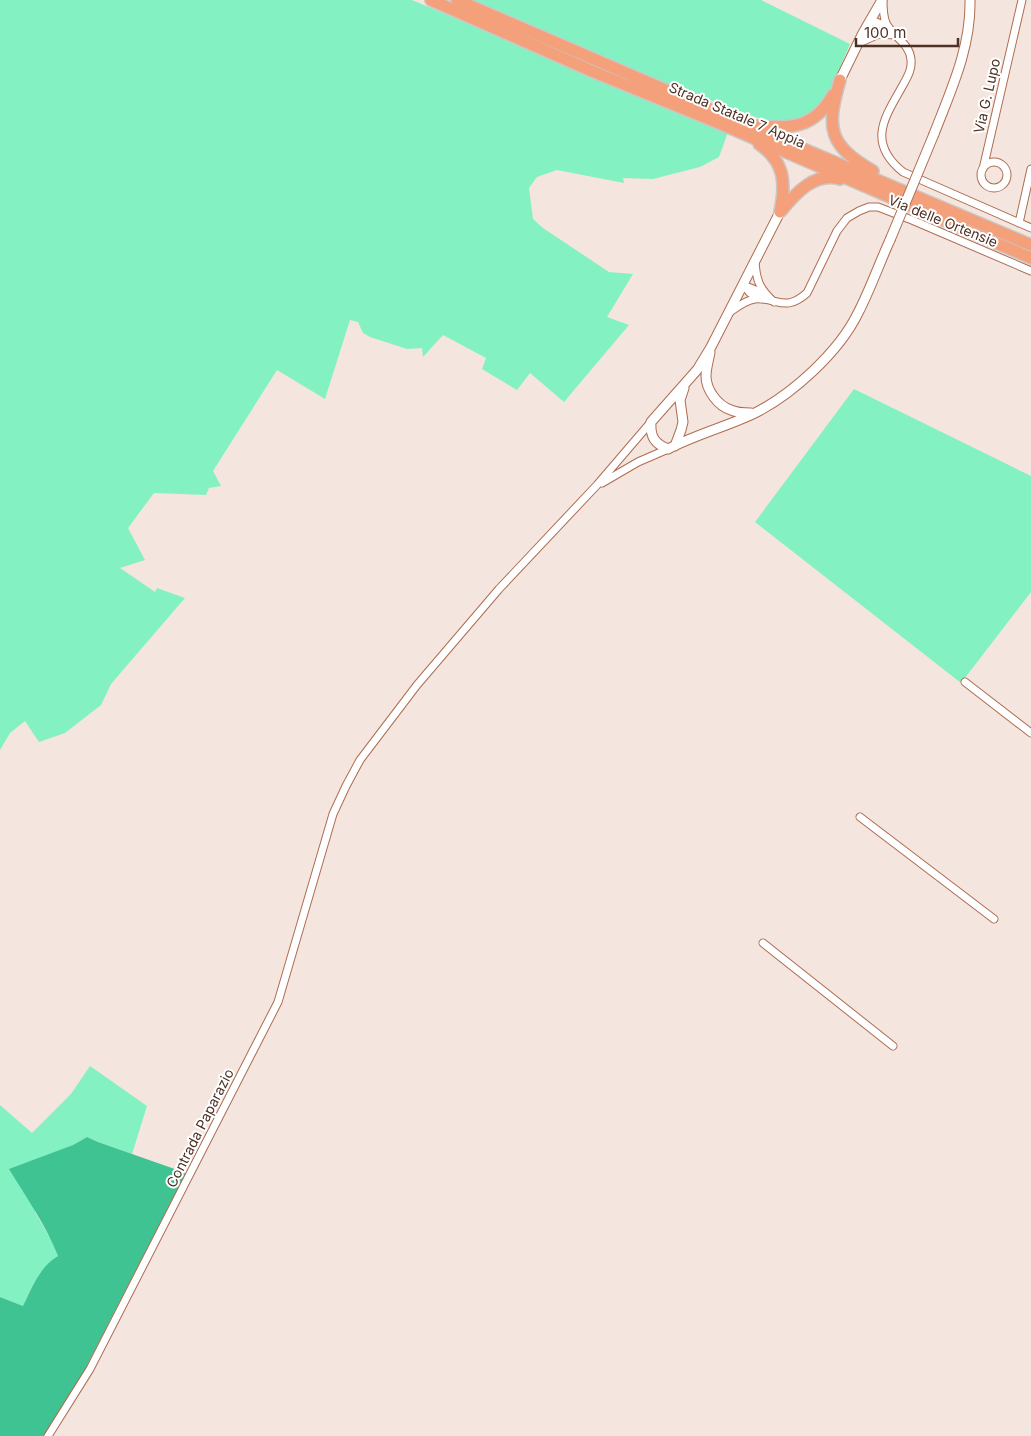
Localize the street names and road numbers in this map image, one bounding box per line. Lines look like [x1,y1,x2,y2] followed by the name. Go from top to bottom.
[970,57,1003,135] street label: Via G. Lupo
[666,78,808,151] street label: Strada Statale 7 Appia
[886,191,1000,250] street label: Via delle Ortensie
[162,1066,237,1190] street label: Contrada Paparazio

